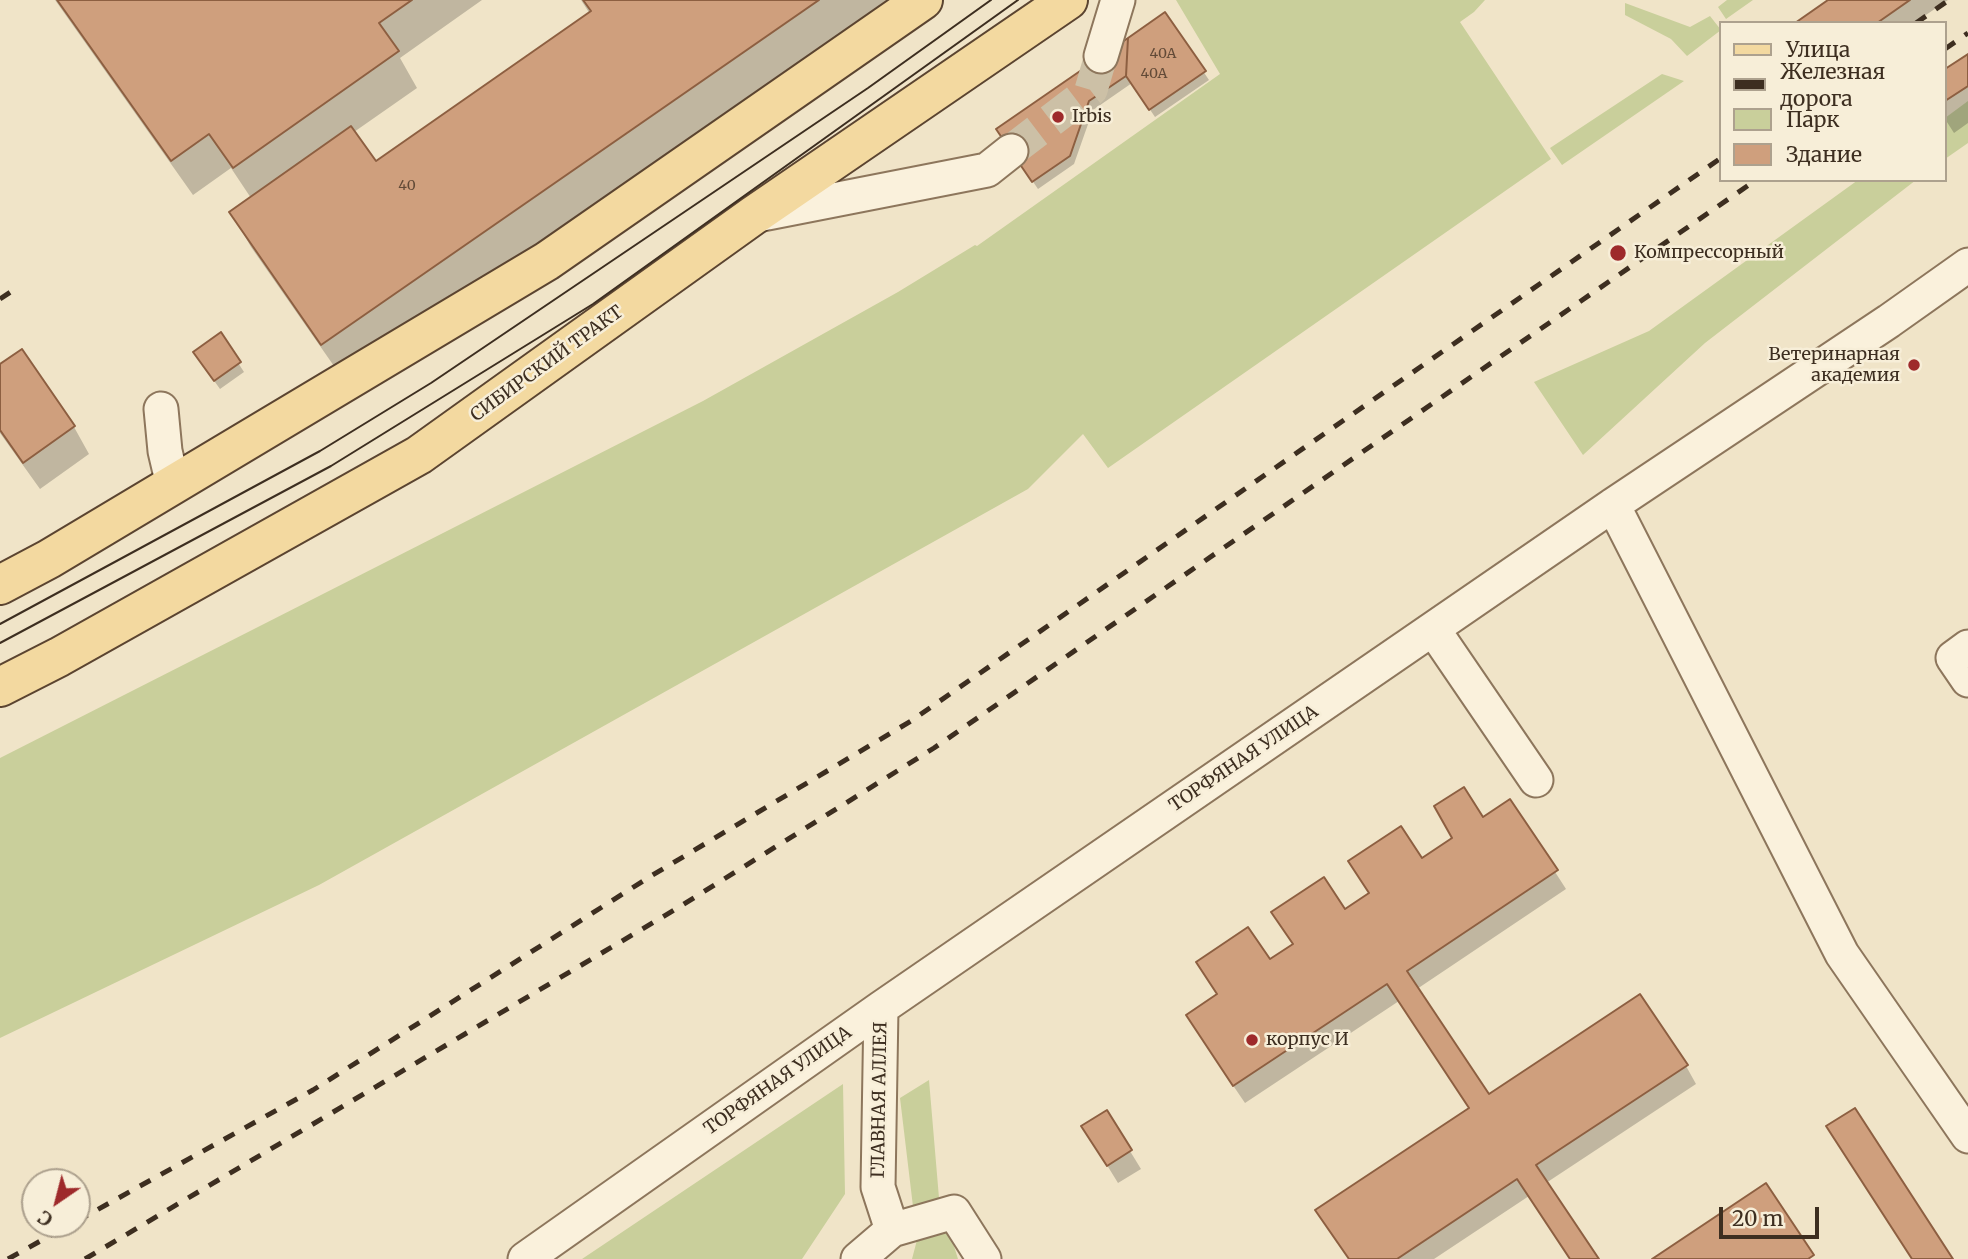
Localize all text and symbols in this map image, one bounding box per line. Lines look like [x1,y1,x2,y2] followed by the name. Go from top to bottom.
[1720,21,1947,182] legend
[1786,36,1850,63] text: Улица
[1150,46,1176,62] house number: 40А
[1780,58,1885,112] text: Железная дорога
[1141,66,1167,82] house number: 40А
[1072,106,1112,128] place label: Irbis
[1786,106,1840,133] text: Парк
[1050,109,1066,125] marker: Irbis
[1786,141,1862,168] text: Здание
[398,178,416,194] house number: 40
[1634,242,1784,264] place label: Компрессорный
[1608,243,1628,263] marker: Компрессорный
[467,301,627,427] street label: СИБИРСКИЙ ТРАКТ
[1768,344,1900,386] place label: Ветеринарная академия
[1906,357,1922,373] marker: Ветеринарная академия
[1165,701,1323,817] street label: ТОРФЯНАЯ УЛИЦА
[868,1021,892,1179] street label: ГЛАВНАЯ АЛЛЕЯ
[700,1022,856,1140] street label: ТОРФЯНАЯ УЛИЦА
[1266,1029,1349,1051] place label: корпус И
[1244,1032,1260,1048] marker: корпус И
[21,1168,91,1238] north arrow
[1723,1192,1823,1236] scale bar
[33,1205,57,1232] text: С
[1732,1205,1783,1232] text: 20 m

